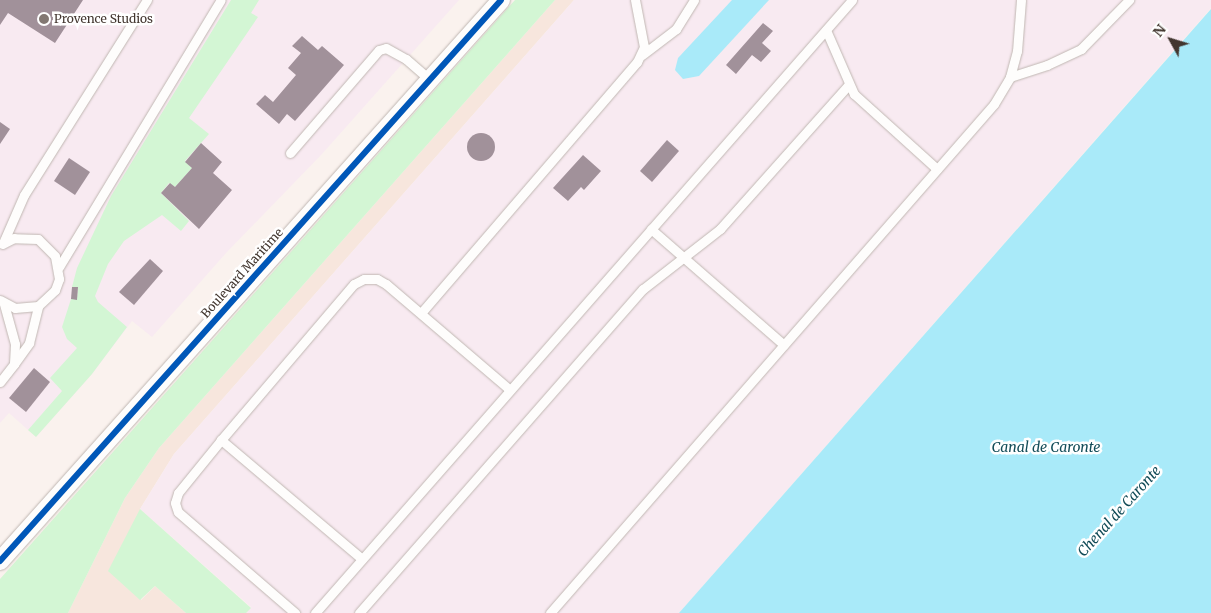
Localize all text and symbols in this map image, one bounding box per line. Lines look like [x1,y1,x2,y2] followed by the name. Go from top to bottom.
[54,12,153,26] place label: Provence Studios
[38,13,50,25] marker: Provence Studios
[1146,15,1196,65] north arrow
[1149,21,1170,41] text: N
[198,225,286,321] street label: Boulevard Maritime
[992,439,1100,455] water label: Canal de Caronte
[1074,462,1164,560] water label: Chenal de Caronte

